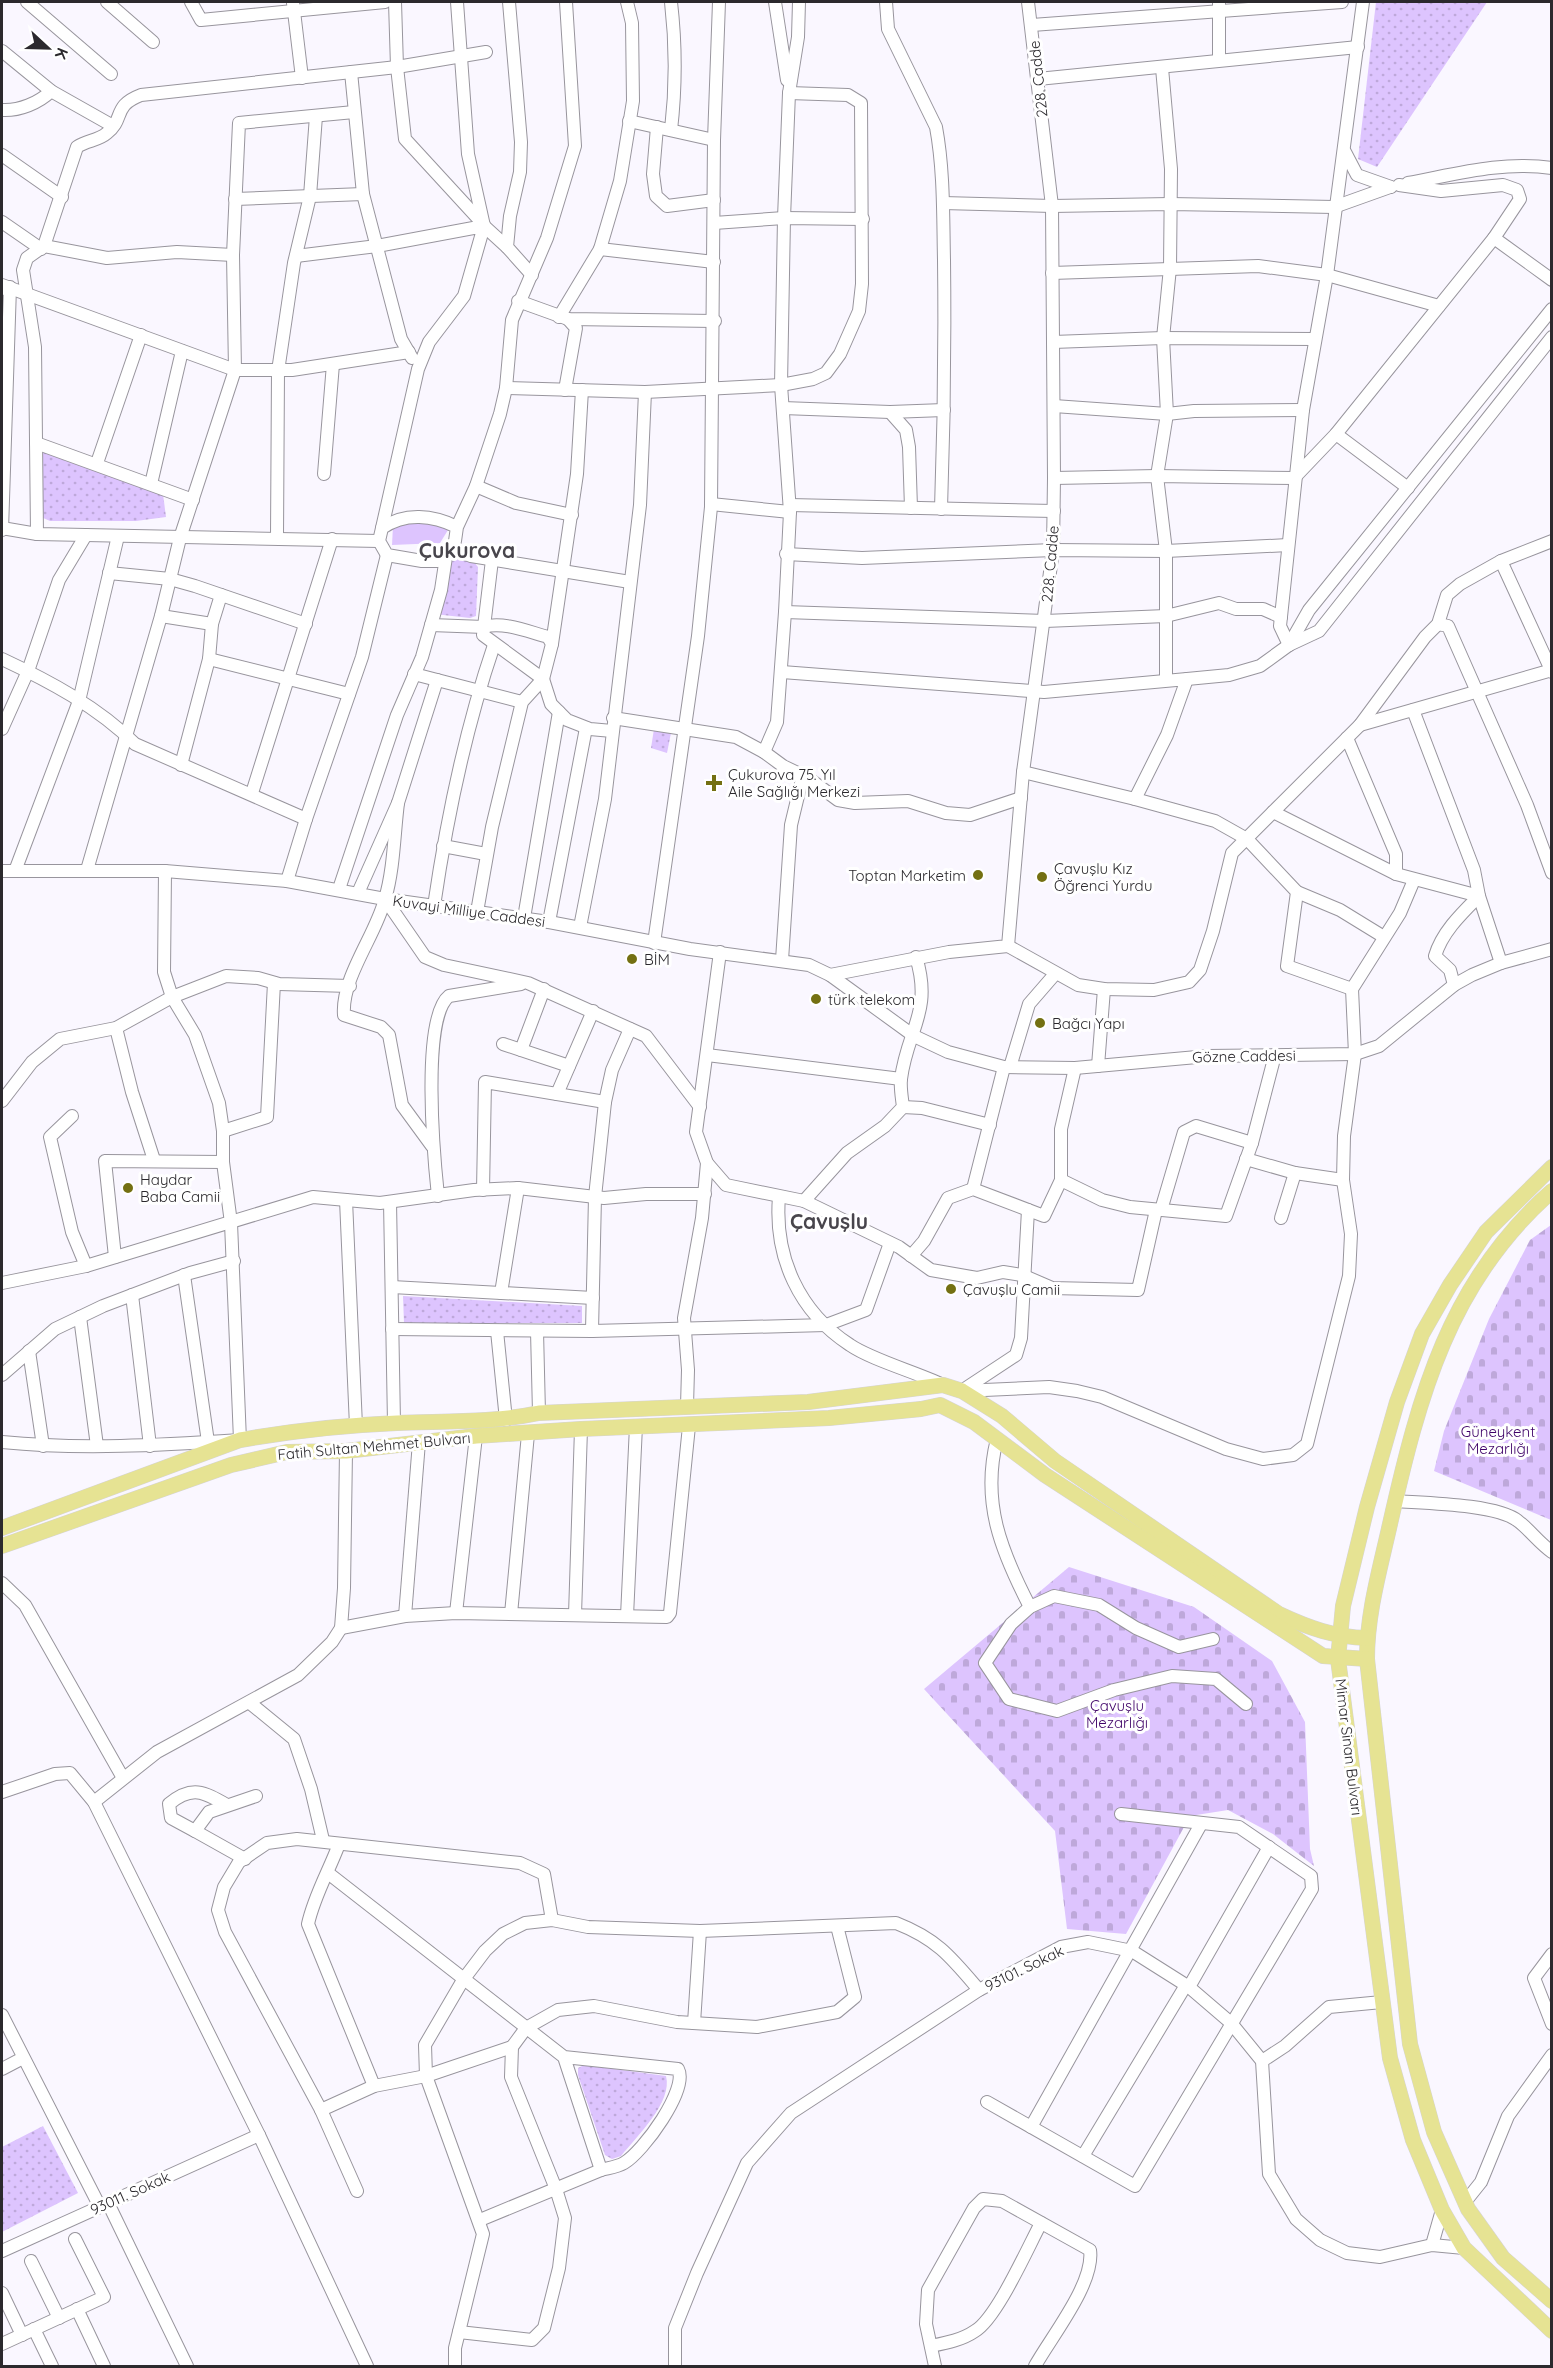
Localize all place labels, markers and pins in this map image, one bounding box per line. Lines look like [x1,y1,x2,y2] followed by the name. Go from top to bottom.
[728,765,860,801] place label: Çukurova 75. Yıl Aile Sağlığı Merkezi
[705,774,723,792] marker: Çukurova 75. Yıl Aile Sağlığı Merkezi
[1054,859,1152,895] place label: Çavuşlu Kız Öğrenci Yurdu
[848,866,966,885] place label: Toptan Marketim
[971,868,985,882] marker: Toptan Marketim
[1035,870,1049,884] marker: Çavuşlu Kız Öğrenci Yurdu
[644,950,670,969] place label: BİM
[625,952,639,966] marker: BİM
[828,990,915,1009] place label: türk telekom
[809,992,823,1006] marker: türk telekom
[1052,1014,1125,1033] place label: Bağcı Yapı
[1033,1016,1047,1030] marker: Bağcı Yapı
[140,1170,220,1206] place label: Haydar Baba Camii
[121,1181,135,1195] marker: Haydar Baba Camii
[963,1280,1060,1299] place label: Çavuşlu Camii
[944,1282,958,1296] marker: Çavuşlu Camii

